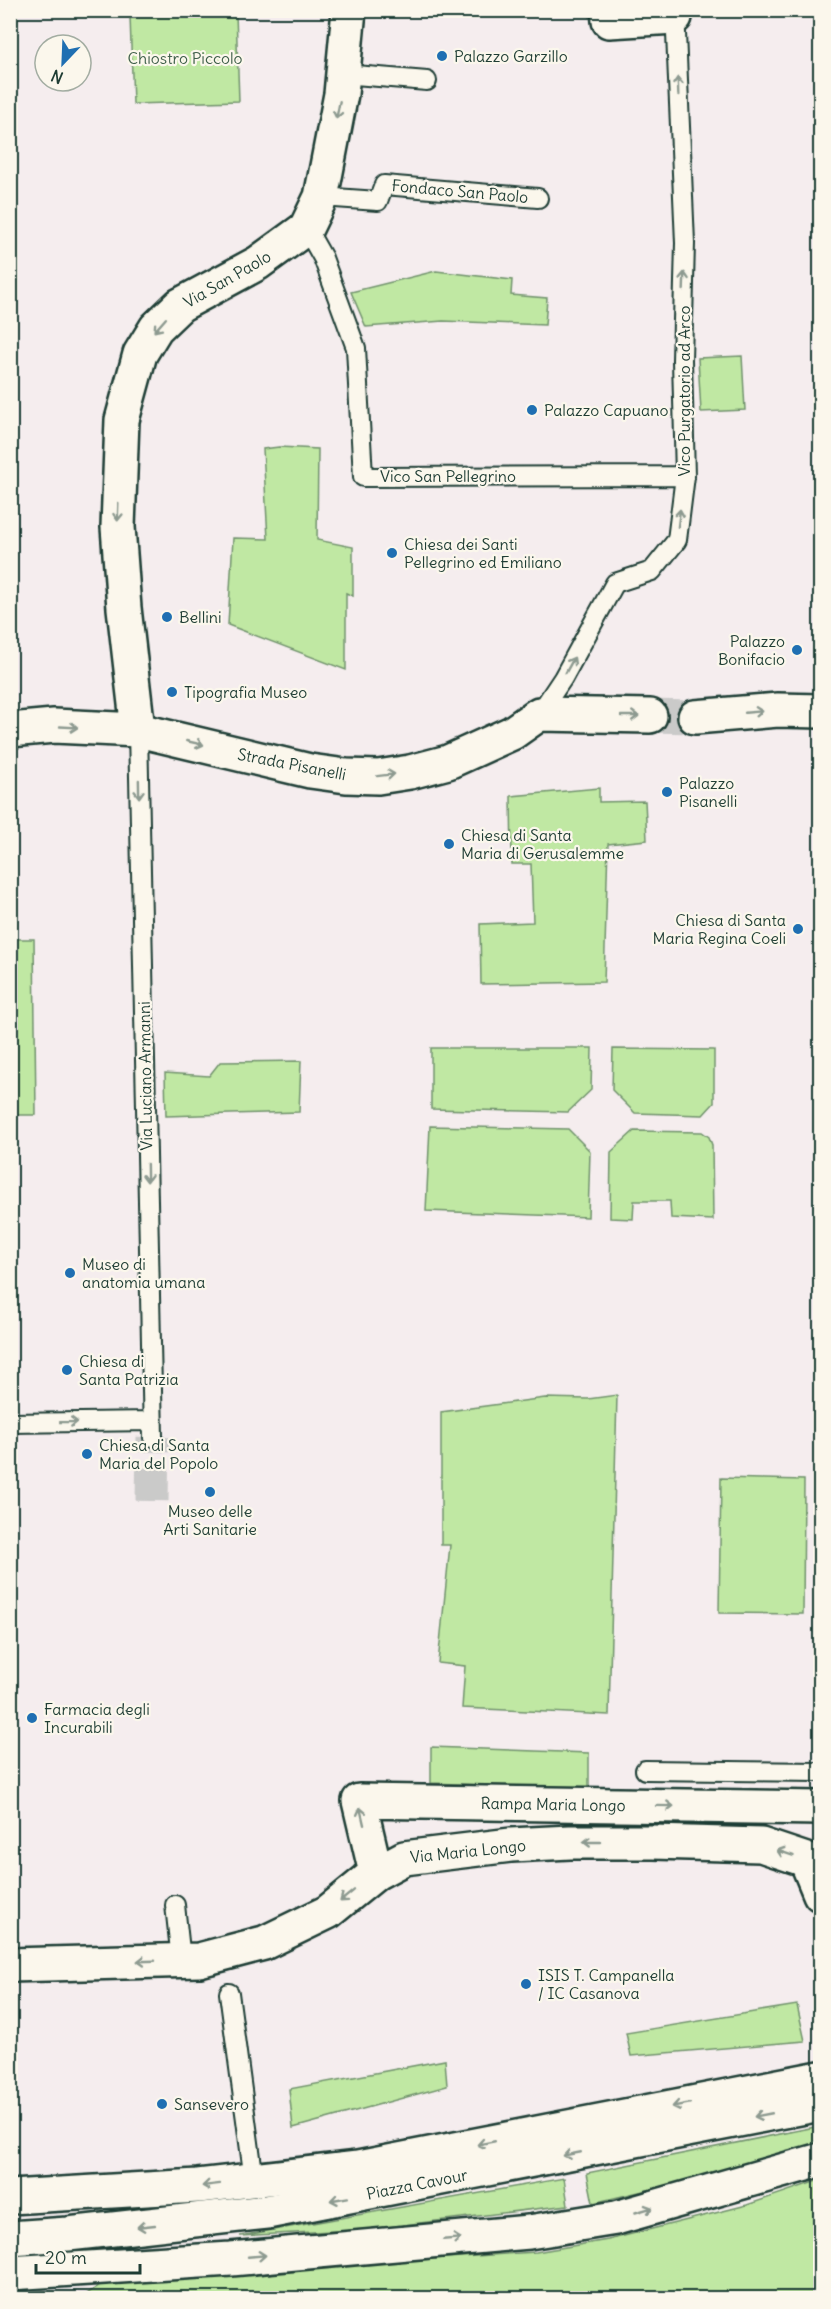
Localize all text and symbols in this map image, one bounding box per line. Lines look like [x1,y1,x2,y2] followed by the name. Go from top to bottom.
[33,33,93,93] north arrow
[454,46,568,66] place label: Palazzo Garzillo
[128,48,242,68] park label: Chiostro Piccolo
[435,49,449,63] marker: Palazzo Garzillo
[48,65,66,88] text: N
[673,77,684,97] one-way arrow
[332,100,343,120] one-way arrow
[391,175,529,207] street label: Fondaco San Paolo
[180,246,274,312] street label: Via San Paolo
[678,271,690,291] one-way arrow
[674,305,694,477] street label: Vico Purgatorio ad Arco
[153,318,167,333] one-way arrow
[544,400,668,420] place label: Palazzo Capuano
[525,403,539,417] marker: Palazzo Capuano
[380,466,516,486] street label: Vico San Pellegrino
[113,501,124,521] one-way arrow
[674,508,685,528] one-way arrow
[404,534,562,572] place label: Chiesa dei Santi Pellegrino ed Emiliano
[385,546,399,560] marker: Chiesa dei Santi Pellegrino ed Emiliano
[179,607,222,627] place label: Bellini
[160,610,174,624] marker: Bellini
[718,631,785,669] place label: Palazzo Bonifacio
[790,643,804,657] marker: Palazzo Bonifacio
[565,657,576,675] one-way arrow
[184,682,307,702] place label: Tipografia Museo
[165,685,179,699] marker: Tipografia Museo
[743,707,763,718] one-way arrow
[620,710,640,722] one-way arrow
[58,722,78,733] one-way arrow
[184,738,204,749] one-way arrow
[236,744,348,784] street label: Strada Pisanelli
[376,769,395,780] one-way arrow
[679,773,737,811] place label: Palazzo Pisanelli
[133,778,145,798] one-way arrow
[660,785,674,799] marker: Palazzo Pisanelli
[461,825,624,863] place label: Chiesa di Santa Maria di Gerusalemme
[442,837,456,851] marker: Chiesa di Santa Maria di Gerusalemme
[653,910,786,948] place label: Chiesa di Santa Maria Regina Coeli
[791,922,805,936] marker: Chiesa di Santa Maria Regina Coeli
[134,1001,156,1151] street label: Via Luciano Armanni
[141,1162,153,1182] one-way arrow
[82,1254,205,1292] place label: Museo di anatomia umana
[63,1266,77,1280] marker: Museo di anatomia umana
[79,1351,179,1389] place label: Chiesa di Santa Patrizia
[60,1363,74,1377] marker: Chiesa di Santa Patrizia
[58,1416,78,1428] one-way arrow
[99,1435,218,1473] place label: Chiesa di Santa Maria del Popolo
[80,1447,94,1461] marker: Chiesa di Santa Maria del Popolo
[203,1485,217,1499] marker: Museo delle Arti Sanitarie
[163,1501,257,1539] place label: Museo delle Arti Sanitarie
[44,1699,150,1737] place label: Farmacia degli Incurabili
[25,1711,39,1725] marker: Farmacia degli Incurabili
[480,1793,626,1815] street label: Rampa Maria Longo
[654,1800,674,1812] one-way arrow
[356,1807,368,1826] one-way arrow
[409,1835,527,1867] street label: Via Maria Longo
[582,1836,602,1848] one-way arrow
[776,1847,795,1858] one-way arrow
[339,1890,355,1903] one-way arrow
[136,1955,156,1966] one-way arrow
[538,1965,674,2003] place label: ISIS T. Campanella / IC Casanova
[519,1977,533,1991] marker: ISIS T. Campanella / IC Casanova
[174,2094,249,2114] place label: Sansevero
[155,2097,169,2111] marker: Sansevero
[671,2100,691,2111] one-way arrow
[754,2110,773,2121] one-way arrow
[477,2138,497,2149] one-way arrow
[563,2149,582,2160] one-way arrow
[365,2164,470,2204] street label: Piazza Cavour
[201,2179,221,2190] one-way arrow
[330,2193,350,2204] one-way arrow
[634,2204,653,2215] one-way arrow
[137,2221,157,2232] one-way arrow
[441,2233,461,2244] one-way arrow
[36,2237,140,2275] scale bar
[45,2246,87,2269] text: 20 m
[247,2250,267,2261] one-way arrow

